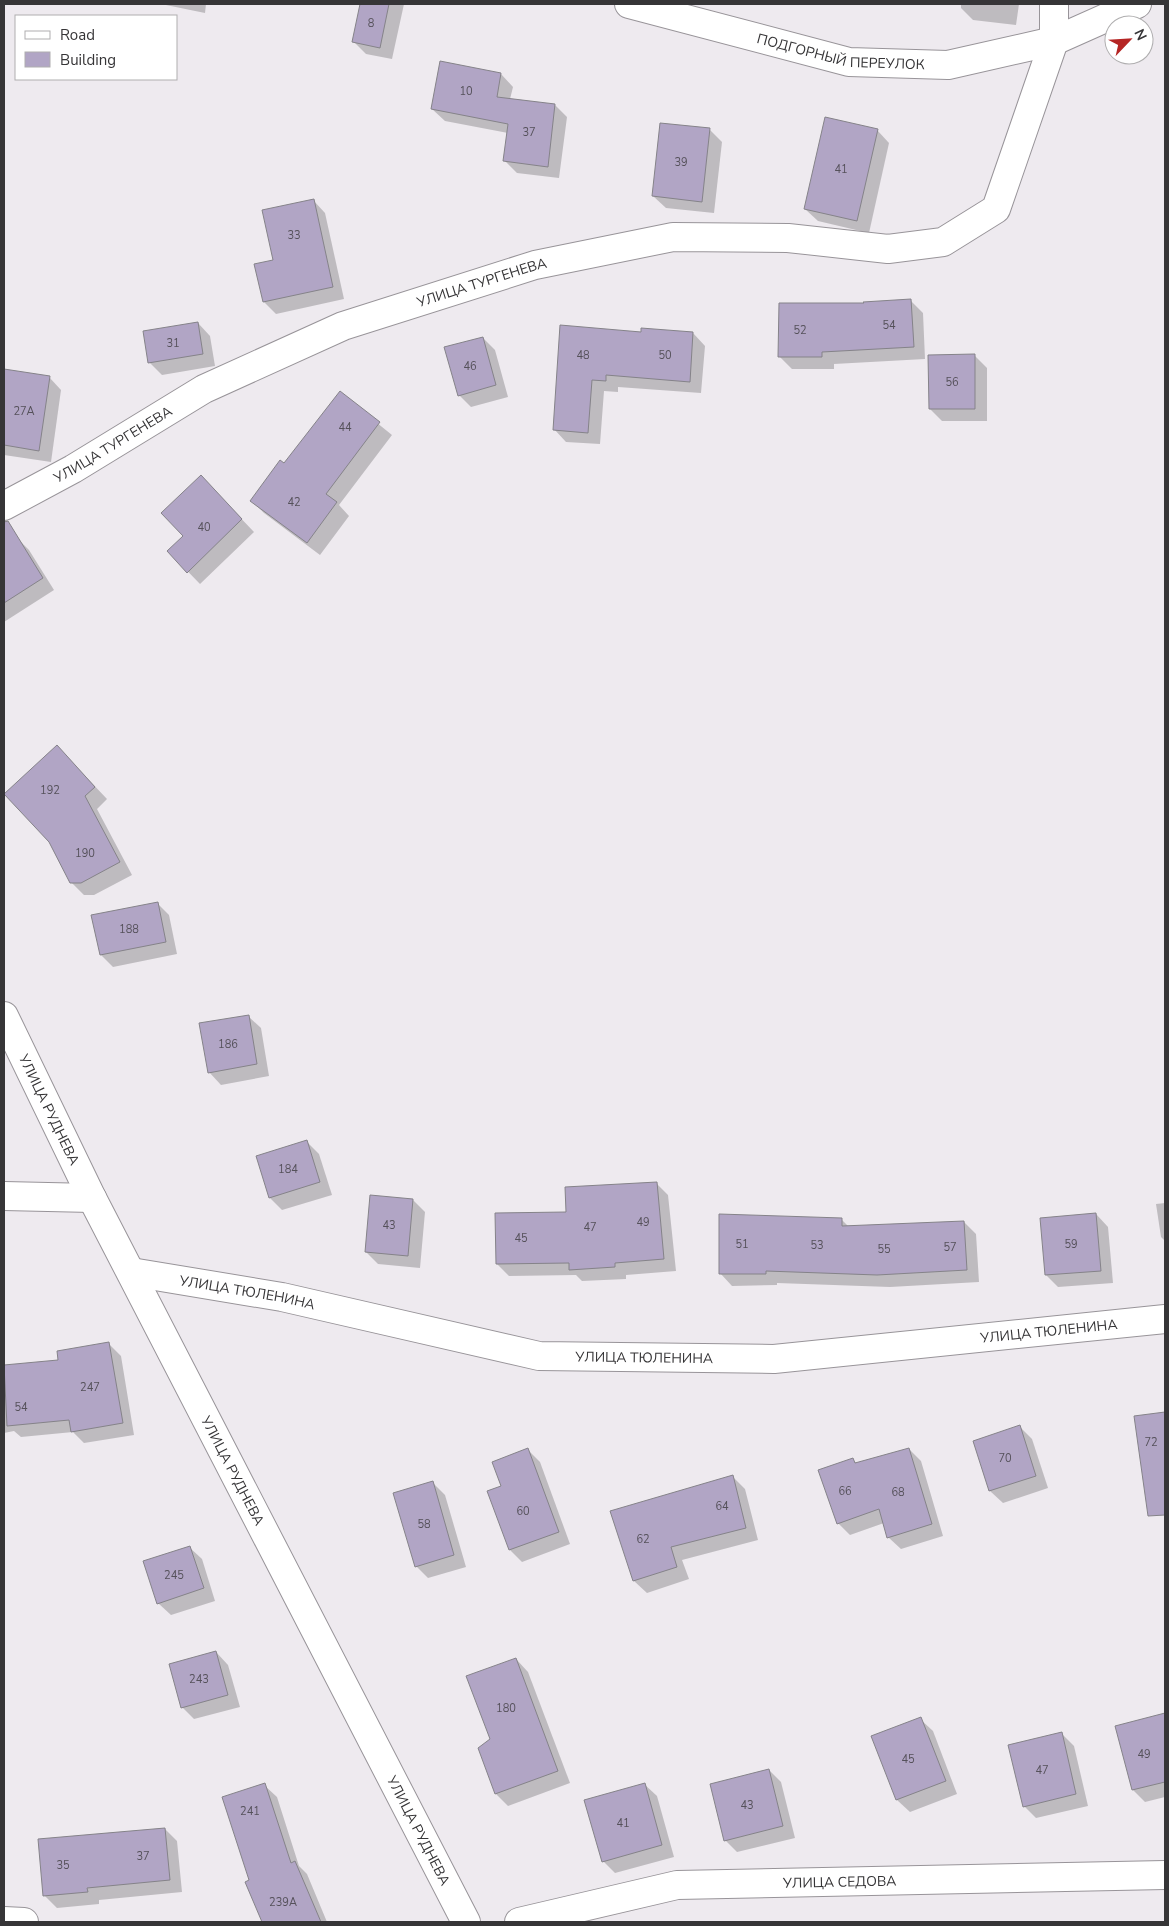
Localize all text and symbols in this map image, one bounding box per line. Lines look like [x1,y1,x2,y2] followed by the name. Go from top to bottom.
[15,15,178,80] legend
[1104,15,1154,65] north arrow
[368,16,375,31] house number: 8
[60,25,95,45] text: Road
[1130,26,1151,43] text: N
[755,29,925,74] street label: ПОДГОРНЫЙ ПЕРЕУЛОК
[60,50,116,70] text: Building
[459,84,473,99] house number: 10
[522,125,536,140] house number: 37
[674,155,688,170] house number: 39
[834,162,848,177] house number: 41
[287,228,301,243] house number: 33
[414,253,548,312] street label: УЛИЦА ТУРГЕНЕВА
[882,318,896,333] house number: 54
[793,323,807,338] house number: 52
[166,336,180,351] house number: 31
[576,348,590,363] house number: 48
[658,348,672,363] house number: 50
[463,359,477,374] house number: 46
[945,375,959,390] house number: 56
[49,401,175,488] street label: УЛИЦА ТУРГЕНЕВА
[13,404,35,419] house number: 27А
[338,420,352,435] house number: 44
[287,495,301,510] house number: 42
[197,520,211,535] house number: 40
[40,783,60,798] house number: 192
[75,846,95,861] house number: 190
[119,922,139,937] house number: 188
[218,1037,238,1052] house number: 186
[14,1050,84,1168] street label: УЛИЦА РУДНЕВА
[278,1162,298,1177] house number: 184
[636,1215,650,1230] house number: 49
[382,1218,396,1233] house number: 43
[583,1220,597,1235] house number: 47
[514,1231,528,1246] house number: 45
[735,1237,749,1252] house number: 51
[1064,1237,1078,1252] house number: 59
[810,1238,824,1253] house number: 53
[943,1240,957,1255] house number: 57
[877,1242,891,1257] house number: 55
[177,1270,317,1314] street label: УЛИЦА ТЮЛЕНИНА
[978,1314,1118,1347] street label: УЛИЦА ТЮЛЕНИНА
[574,1347,713,1368] street label: УЛИЦА ТЮЛЕНИНА
[80,1380,100,1395] house number: 247
[14,1400,28,1415] house number: 54
[196,1412,269,1529] street label: УЛИЦА РУДНЕВА
[1144,1435,1158,1450] house number: 72
[998,1451,1012,1466] house number: 70
[838,1484,852,1499] house number: 66
[891,1485,905,1500] house number: 68
[715,1499,729,1514] house number: 64
[516,1504,530,1519] house number: 60
[417,1517,431,1532] house number: 58
[636,1532,650,1547] house number: 62
[164,1568,184,1583] house number: 245
[189,1672,209,1687] house number: 243
[496,1701,516,1716] house number: 180
[1137,1747,1151,1762] house number: 49
[901,1752,915,1767] house number: 45
[1035,1763,1049,1778] house number: 47
[382,1771,455,1889] street label: УЛИЦА РУДНЕВА
[740,1798,754,1813] house number: 43
[240,1804,260,1819] house number: 241
[616,1816,630,1831] house number: 41
[136,1849,150,1864] house number: 37
[56,1858,70,1873] house number: 35
[782,1871,897,1892] street label: УЛИЦА СЕДОВА
[269,1895,297,1910] house number: 239А

